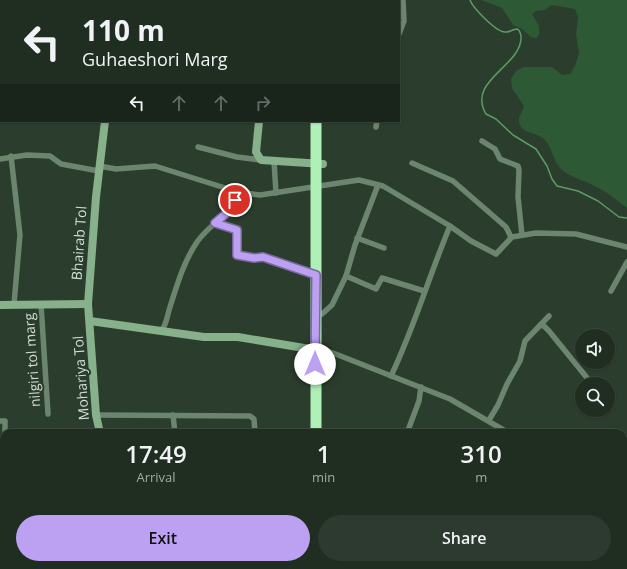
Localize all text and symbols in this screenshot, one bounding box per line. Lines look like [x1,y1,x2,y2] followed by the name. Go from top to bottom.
[82,11,165,49] text: 110 m
[16,16,68,68] icon: left
[82,47,228,71] text: Guhaeshori Marg
[126,92,148,114] icon: left
[168,92,190,114] icon: ahead
[210,92,232,114] icon: ahead
[252,92,274,114] icon: right
[218,183,252,217] pin
[224,189,246,211] icon: arrive
[66,205,91,281] street label: Bhairab Tol
[19,312,44,408] street label: nilgiri tol marg
[575,329,615,417] map controls
[575,329,615,369] button: sound
[68,335,93,421] street label: Mohariya Tol
[294,343,336,385] position arrow
[575,377,615,417] button: search
[125,437,187,470] text: 17:49
[317,437,331,470] text: 1
[461,437,502,470] text: 310
[136,468,176,486] text: Arrival
[312,468,335,486] text: min
[475,468,487,486] text: m
[16,515,310,561] button: Exit
[318,515,611,561] button: Share

